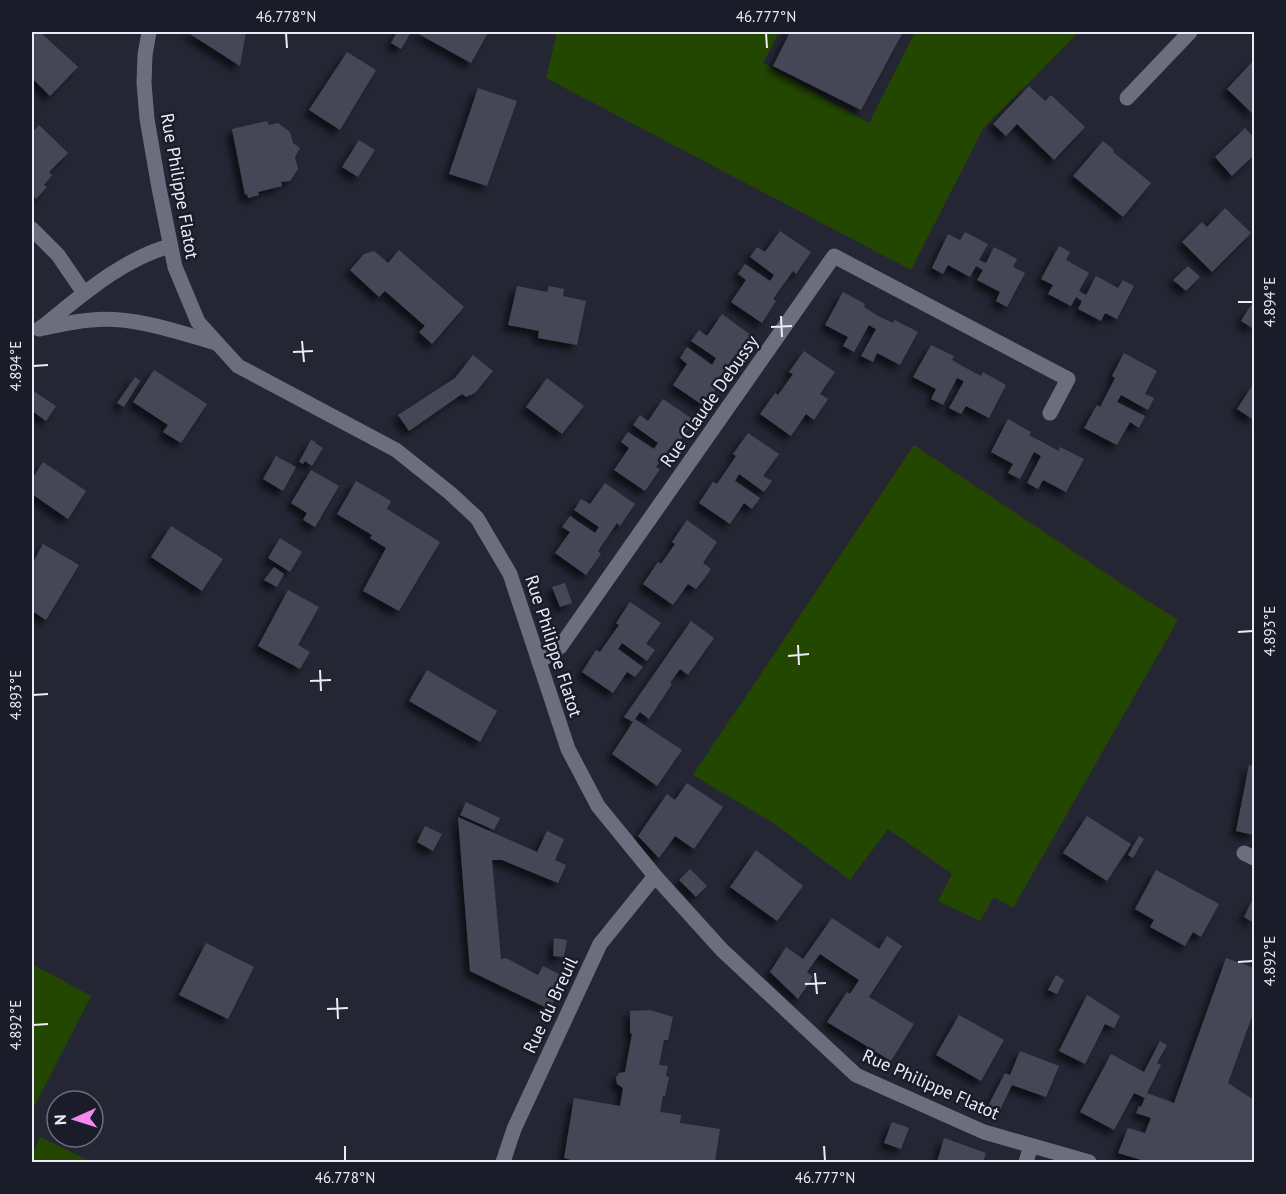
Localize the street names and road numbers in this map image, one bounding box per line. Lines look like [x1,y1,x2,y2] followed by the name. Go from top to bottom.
[156,111,204,261] street label: Rue Philippe Flatot
[655,330,763,471] street label: Rue Claude Debussy
[520,572,588,720] street label: Rue Philippe Flatot
[518,952,583,1057] street label: Rue du Breuil
[859,1043,1003,1125] street label: Rue Philippe Flatot

